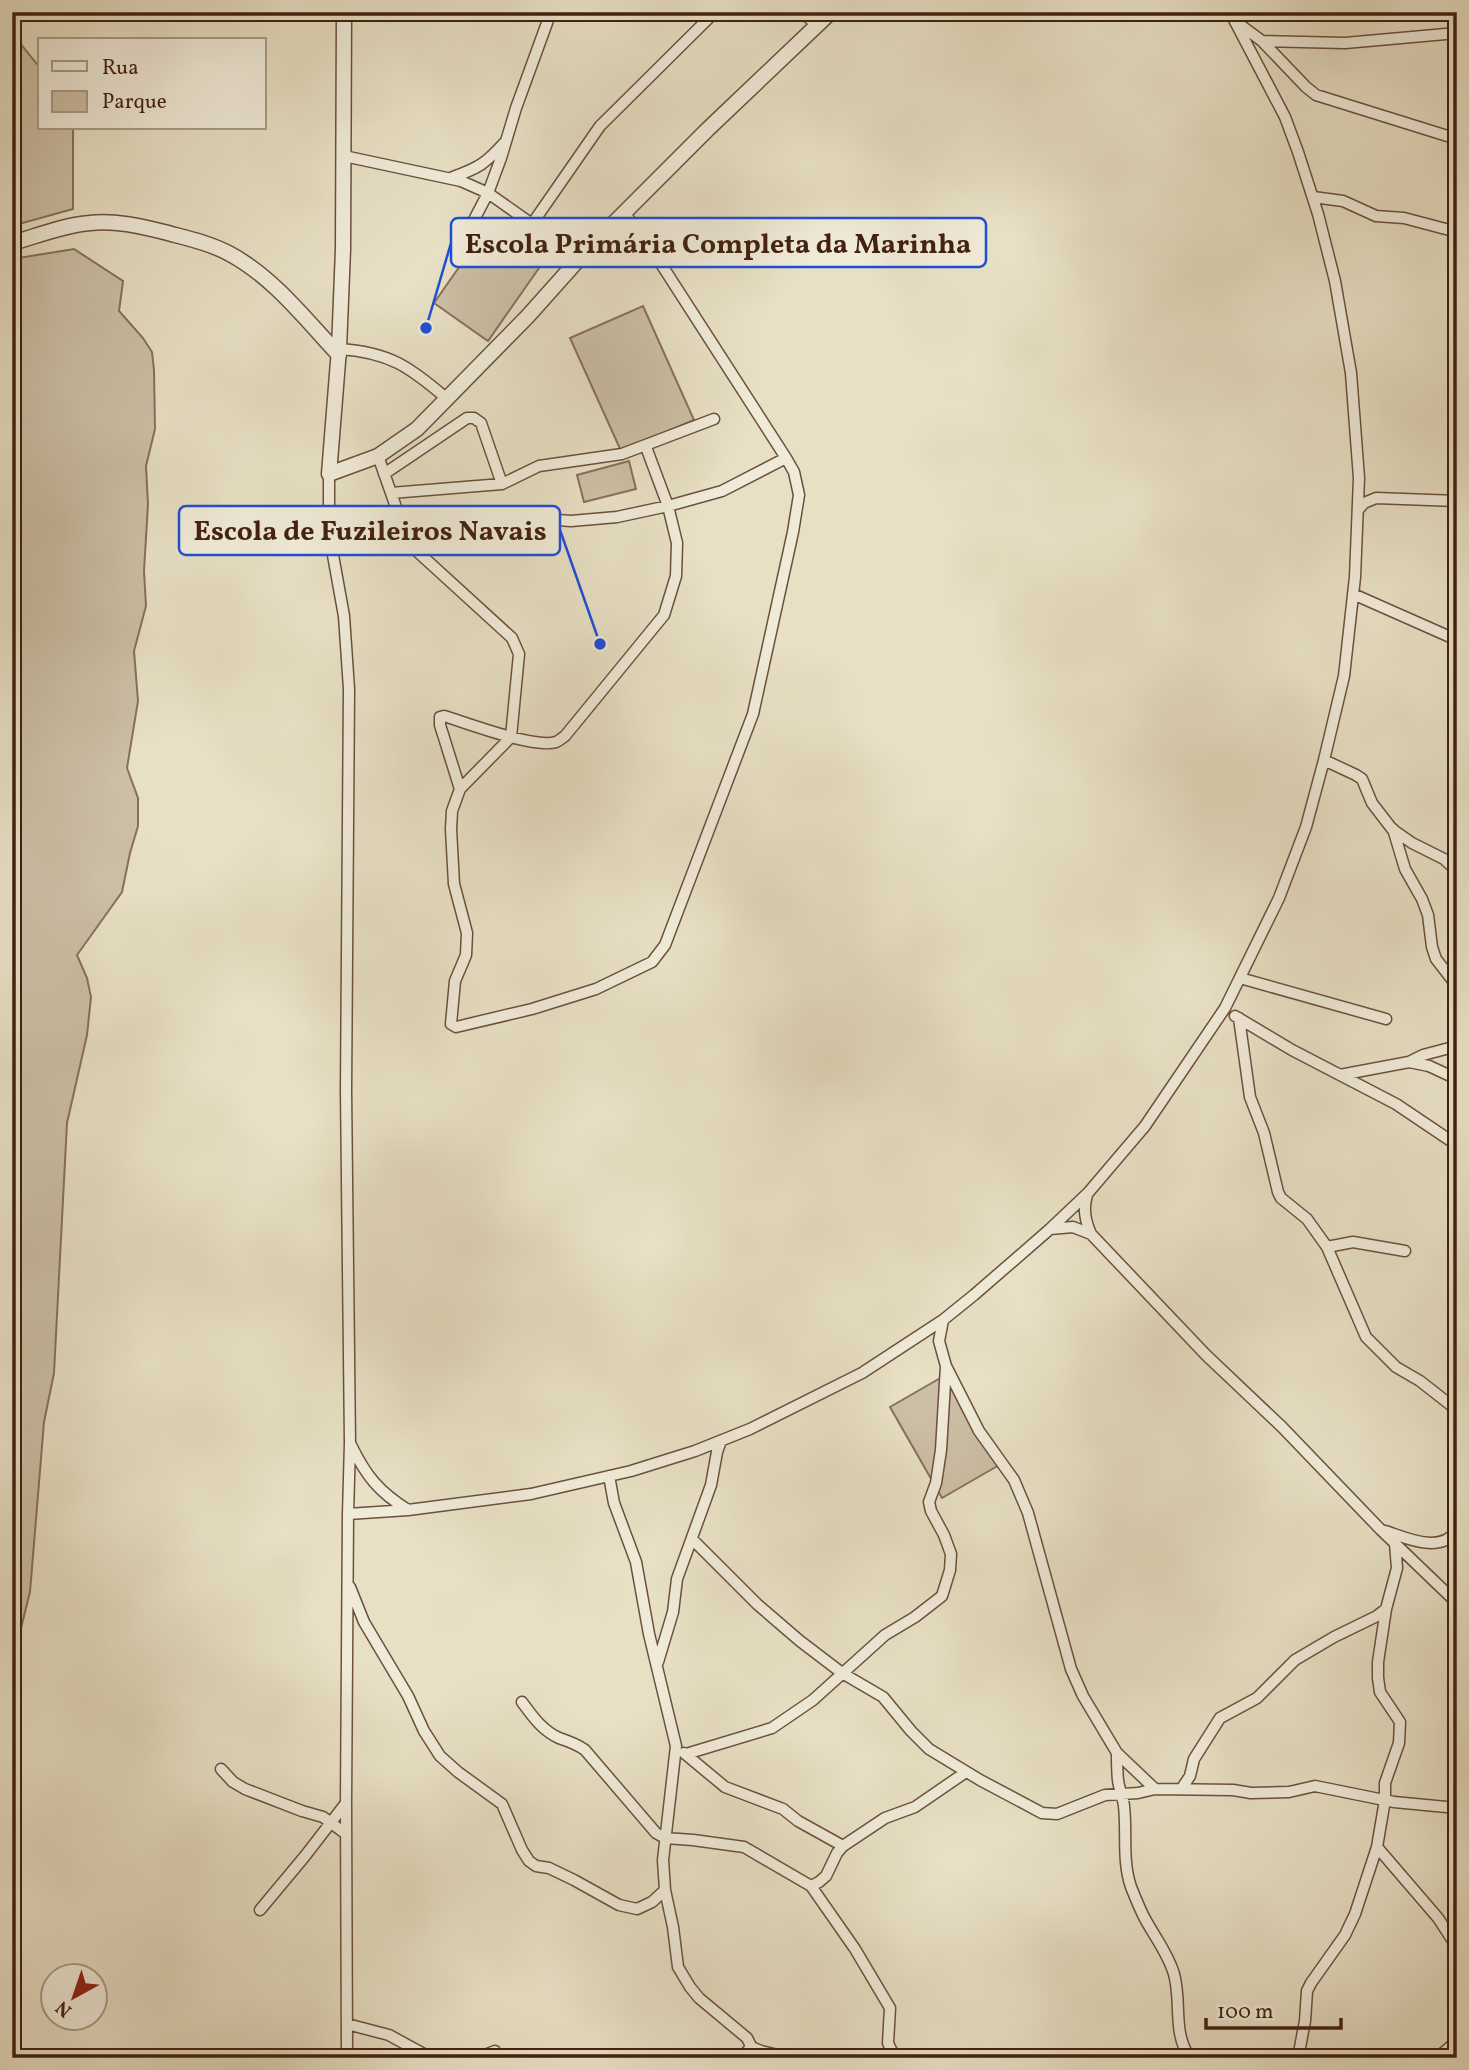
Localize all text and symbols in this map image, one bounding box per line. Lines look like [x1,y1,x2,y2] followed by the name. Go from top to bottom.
[38,38,266,130] legend
[102,54,139,83] text: Rua
[102,88,167,117] text: Parque
[451,218,986,267] callout: Escola Primária Completa da Marinha
[465,226,971,265] text: Escola Primária Completa da Marinha
[179,506,560,555] callout: Escola de Fuzileiros Navais
[193,513,547,552] text: Escola de Fuzileiros Navais
[38,1962,108,2032] north arrow
[1206,1986,1341,2030] scale bar
[51,1994,78,2023] text: N
[1217,1998,1274,2027] text: 100 m

